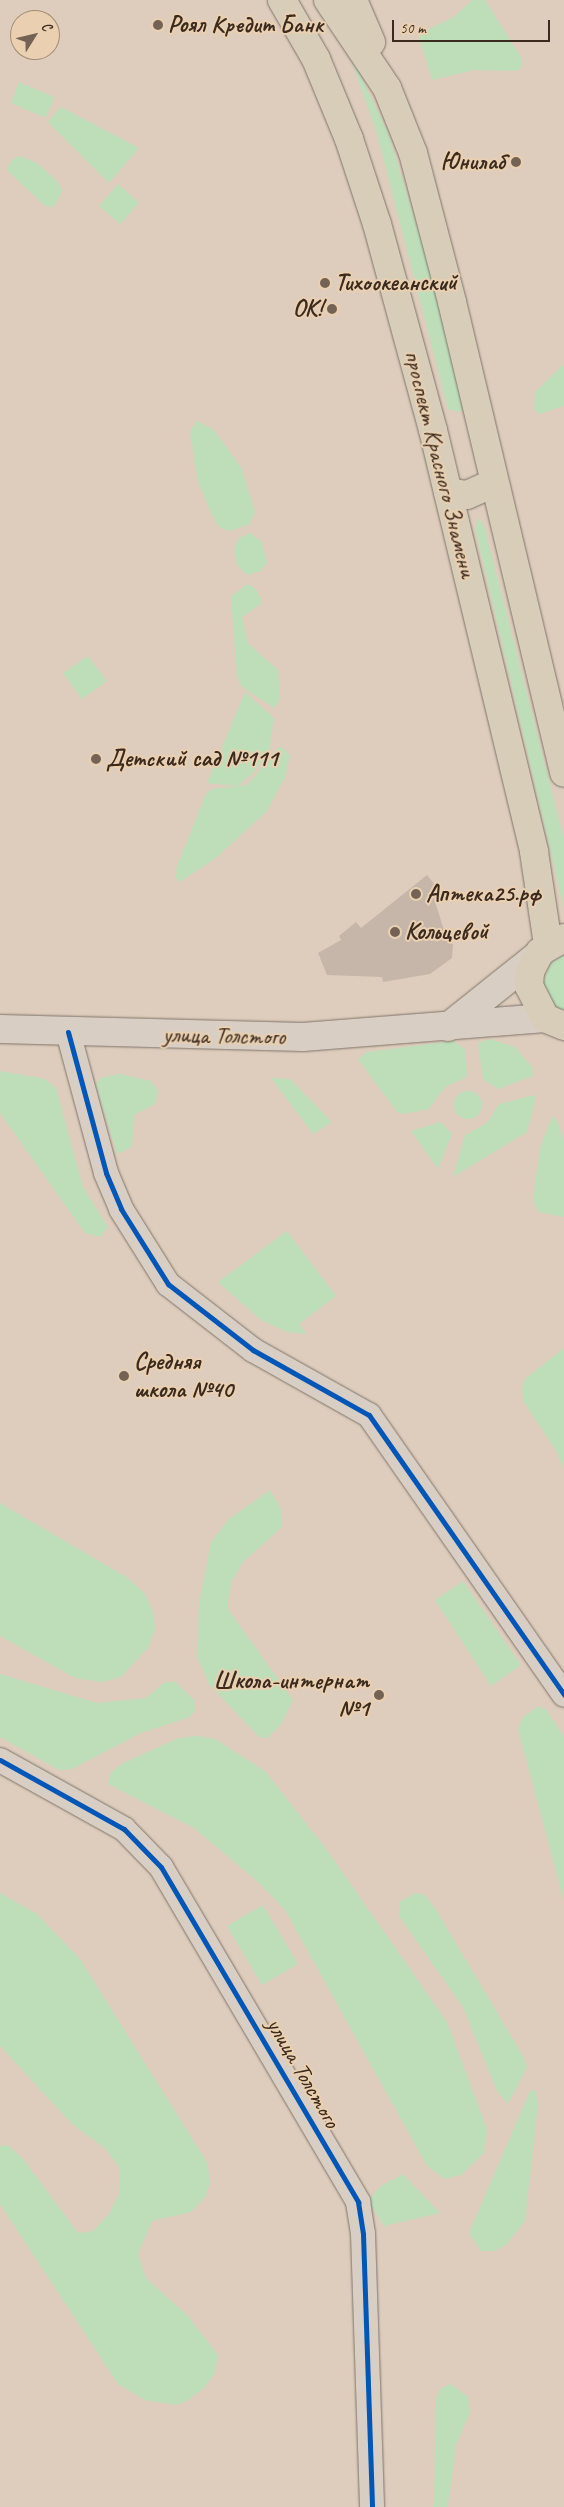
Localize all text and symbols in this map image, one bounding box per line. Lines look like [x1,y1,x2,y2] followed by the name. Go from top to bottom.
[10,10,60,60] north arrow
[394,10,552,42] scale bar
[168,11,325,39] place label: Роял Кредит Банк
[38,19,56,34] text: С
[152,19,164,31] marker: Роял Кредит Банк
[400,19,426,38] text: 50 m
[441,148,505,176] place label: Юнилаб
[509,155,523,169] marker: Юнилаб
[335,269,457,297] place label: Тихоокеанский
[319,277,331,289] marker: Тихоокеанский
[293,295,322,323] place label: ОК!
[326,303,338,315] marker: ОК!
[398,347,482,581] street label: проспект Красного Знамени
[106,745,278,773] place label: Детский сад №111
[90,753,102,765] marker: Детский сад №111
[426,880,541,908] place label: Аптека25.рф
[410,888,422,900] marker: Аптека25.рф
[405,918,488,946] place label: Кольцевой
[389,926,401,938] marker: Кольцевой
[163,1021,285,1051] street label: улица Толстого
[134,1348,233,1404] place label: Средняя школа №40
[118,1370,130,1382] marker: Средняя школа №40
[213,1667,369,1723] place label: Школа-интернат №1
[373,1689,385,1701] marker: Школа-интернат №1
[260,2013,346,2133] street label: улица Толстого

